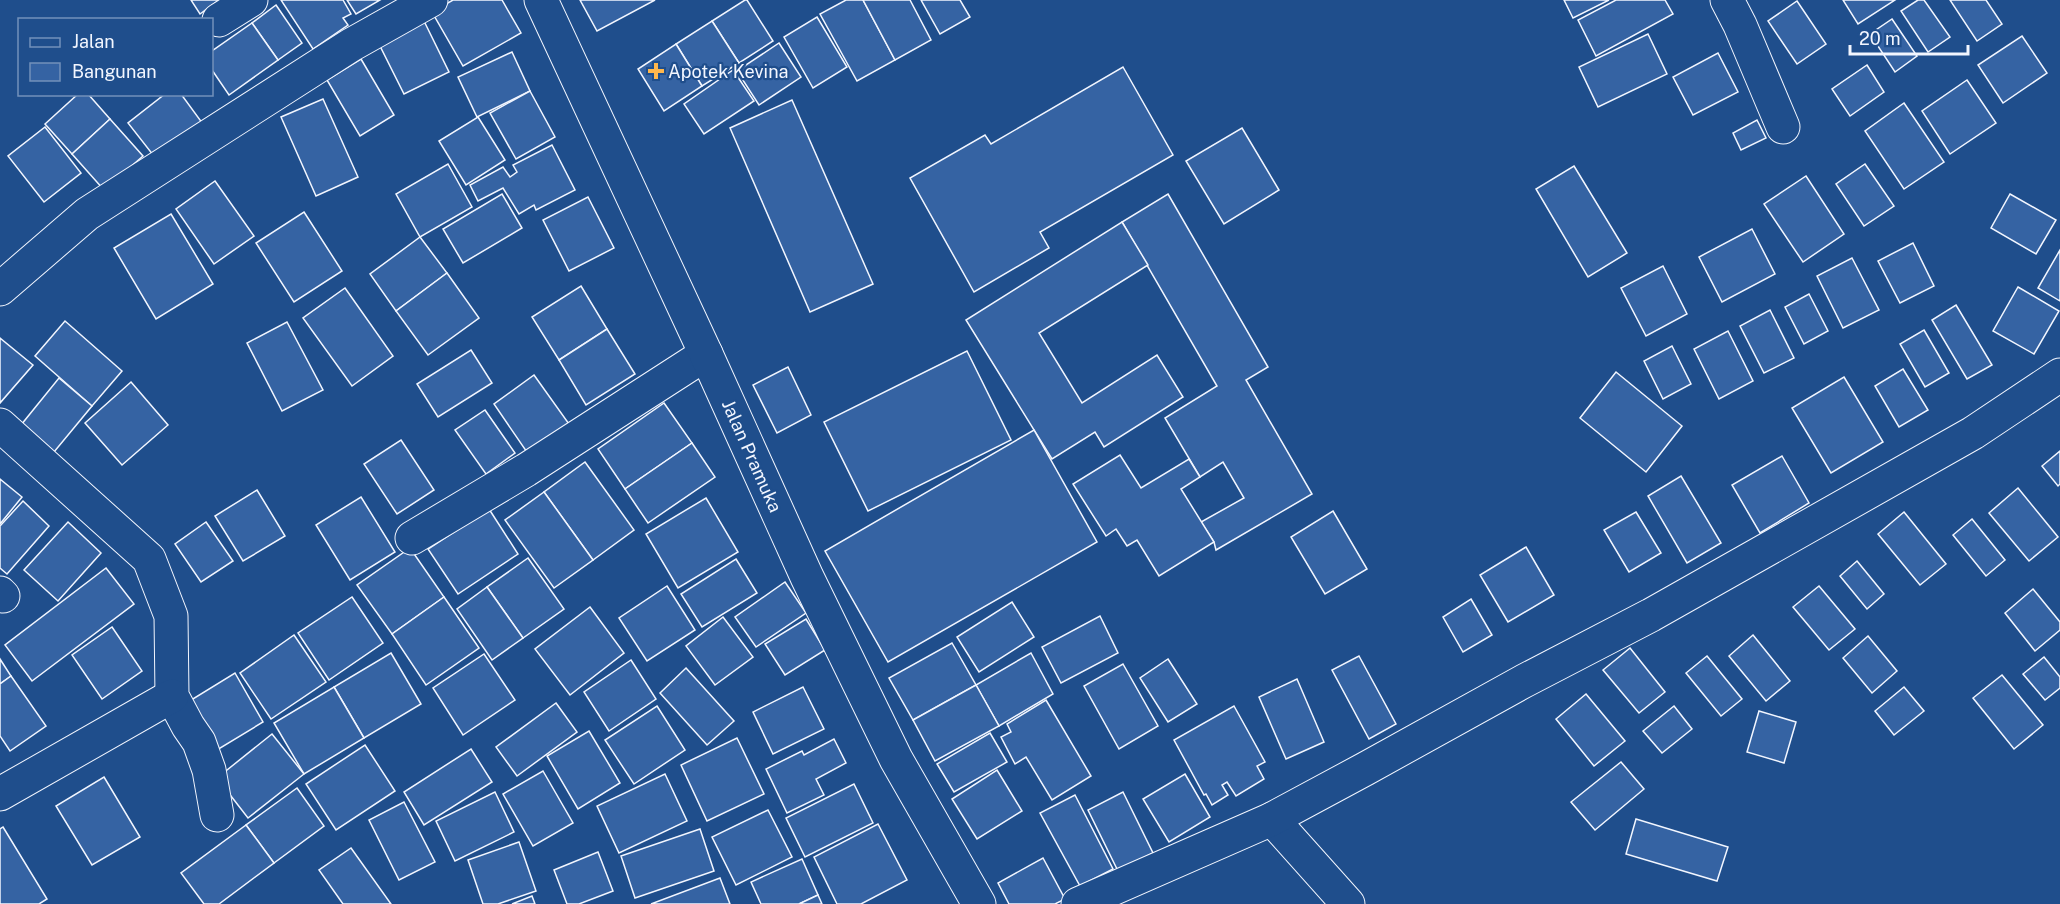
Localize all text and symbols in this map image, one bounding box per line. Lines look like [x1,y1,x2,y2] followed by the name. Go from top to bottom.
[18,18,213,96] legend
[1850,18,1968,56] scale bar
[1859,28,1901,49] text: 20 m
[72,31,115,52] text: Jalan
[72,61,157,82] text: Bangunan
[668,61,788,82] place label: Apotek Kevina
[649,64,663,78] marker: Apotek Kevina
[718,396,786,516] street label: Jalan Pramuka

